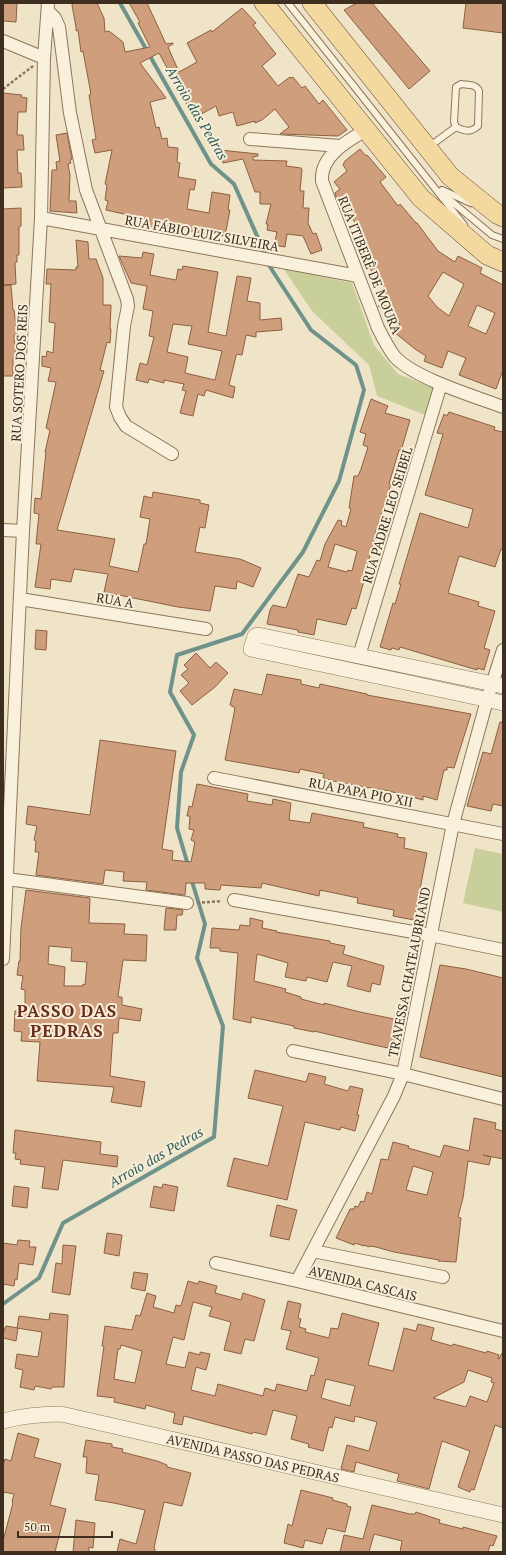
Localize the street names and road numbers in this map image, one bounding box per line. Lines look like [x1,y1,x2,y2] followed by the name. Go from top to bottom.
[334,193,406,337] street label: RUA ITIBERÊ DE MOURA
[123,211,281,255] street label: RUA FÁBIO LUIZ SILVEIRA
[6,304,32,442] street label: RUA SOTERO DOS REIS
[358,444,416,586] street label: RUA PADRE LEO SEIBEL
[95,588,135,612] street label: RUA A
[307,773,415,811] street label: RUA PAPA PIO XII
[384,885,434,1059] street label: TRAVESSA CHATEAUBRIAND
[307,1261,419,1305] street label: AVENIDA CASCAIS
[165,1429,341,1487] street label: AVENIDA PASSO DAS PEDRAS

